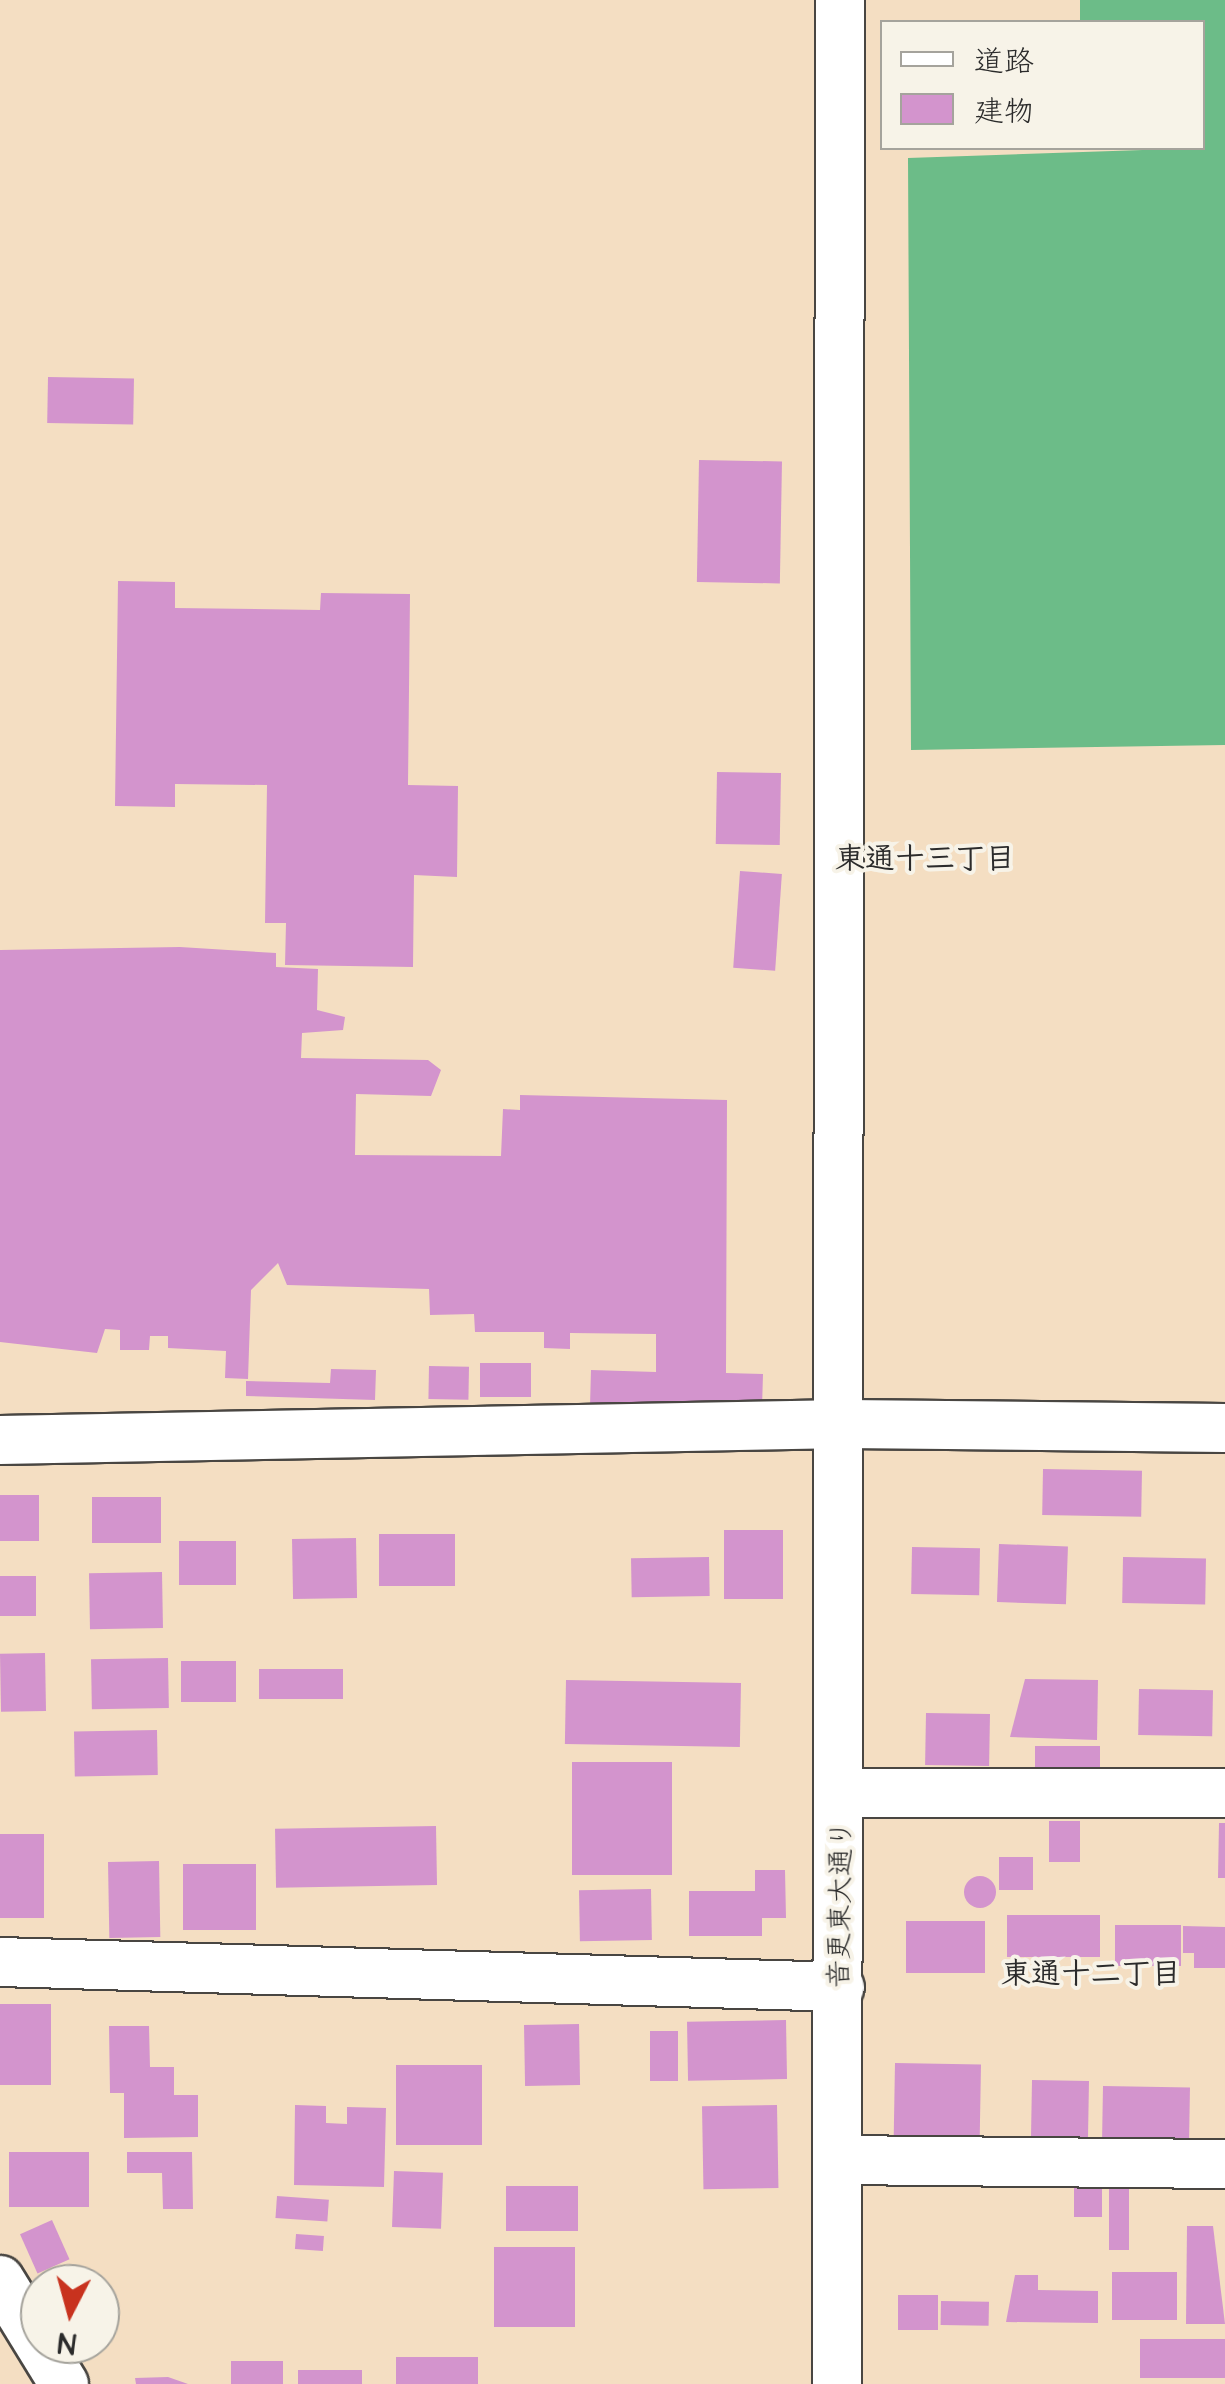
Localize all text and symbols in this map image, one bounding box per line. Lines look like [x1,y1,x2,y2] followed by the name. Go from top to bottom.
[880,20,1205,150] legend
[974,41,1034,83] text: 道路
[974,91,1034,133] text: 建物
[835,841,1015,877] district label: 東通十三丁目
[823,1820,859,1988] street label: 音更東大通り
[1001,1956,1181,1992] district label: 東通十二丁目
[20,2264,120,2364] north arrow
[56,2322,78,2363] text: N

